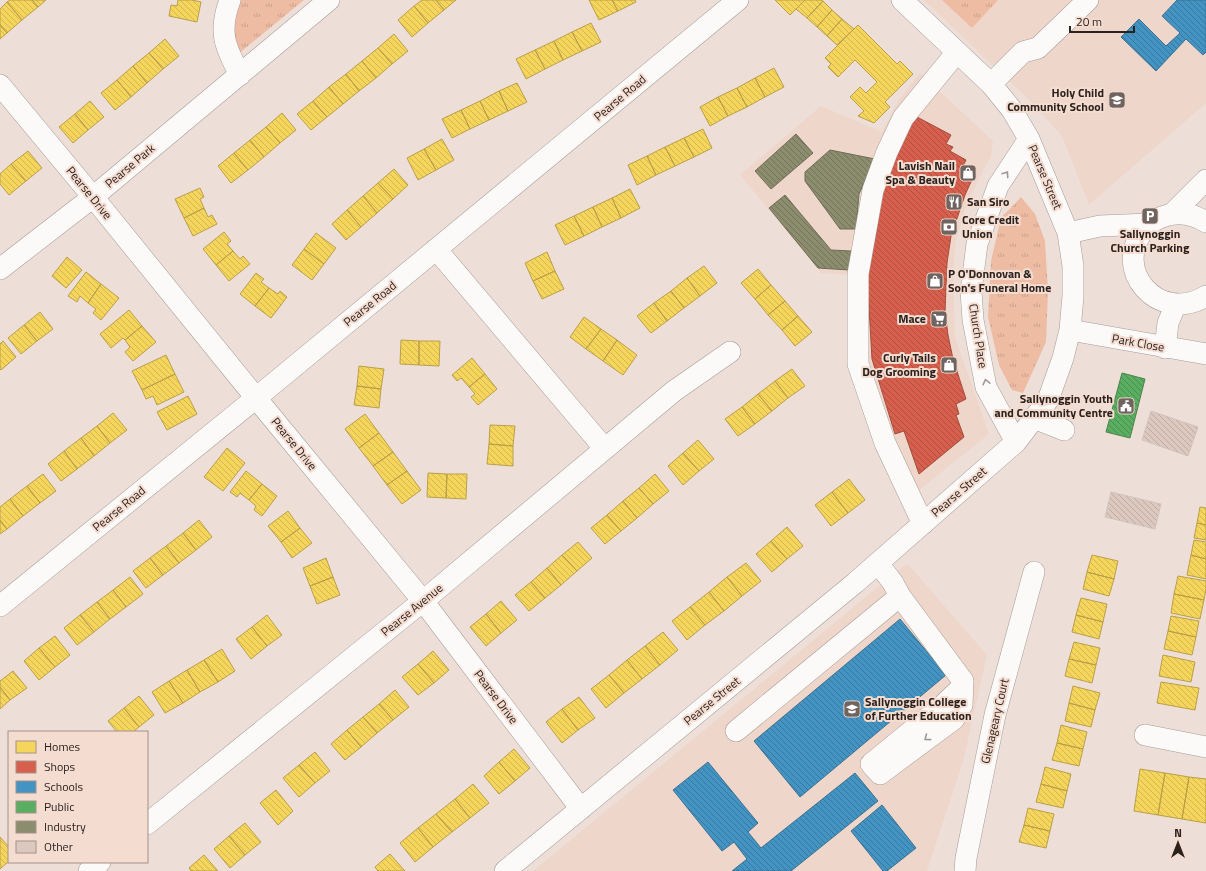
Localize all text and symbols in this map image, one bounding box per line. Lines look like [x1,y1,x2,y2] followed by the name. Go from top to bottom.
[1070,8,1134,34] scale bar
[1076,12,1102,31] text: 20 m
[589,70,650,125] street label: Pearse Road
[1007,83,1104,116] place label: Holy Child Community School
[1107,90,1127,110] school or university icon: Holy Child Community School
[100,139,159,192] street label: Pearse Park
[1023,142,1068,213] street label: Pearse Street
[886,156,955,189] place label: Lavish Nail Spa & Beauty
[62,162,117,223] street label: Pearse Drive
[958,163,978,183] shop icon: Lavish Nail Spa & Beauty
[1001,172,1008,179] one-way arrow
[944,192,964,212] restaurant icon: San Siro
[967,192,1009,211] place label: San Siro
[1140,206,1160,226] parking icon: Sallynoggin Church Parking
[962,210,1020,243] place label: Core Credit Union
[939,217,959,237] bank icon: Core Credit Union
[1111,224,1190,257] place label: Sallynoggin Church Parking
[948,264,1051,297] place label: P O'Donnovan & Son's Funeral Home
[925,271,945,291] shop icon: P O'Donnovan & Son's Funeral Home
[339,276,400,331] street label: Pearse Road
[964,302,993,369] street label: Church Place
[898,309,926,328] place label: Mace
[929,309,949,329] supermarket icon: Mace
[1110,329,1166,356] street label: Park Close
[862,348,937,381] place label: Curly Tails Dog Grooming
[939,355,959,375] shop icon: Curly Tails Dog Grooming
[982,379,990,386] one-way arrow
[995,389,1113,422] place label: Sallynoggin Youth and Community Centre
[1116,396,1136,416] public building icon: Sallynoggin Youth and Community Centre
[267,413,322,474] street label: Pearse Drive
[927,461,991,521] street label: Pearse Street
[88,481,149,536] street label: Pearse Road
[377,579,447,641] street label: Pearse Avenue
[470,665,523,728] street label: Pearse Drive
[679,671,745,730] street label: Pearse Street
[975,676,1014,765] street label: Glenageary Court
[865,692,972,725] place label: Sallynoggin College of Further Education
[842,699,862,719] school or university icon: Sallynoggin College of Further Education
[8,731,148,863] legend
[925,734,932,741] one-way arrow
[44,737,80,756] text: Homes
[44,757,76,776] text: Shops
[44,777,84,796] text: Schools
[44,797,74,816] text: Public
[44,817,86,836] text: Industry
[1158,823,1198,863] north arrow
[1174,825,1182,841] text: N
[44,837,73,856] text: Other

